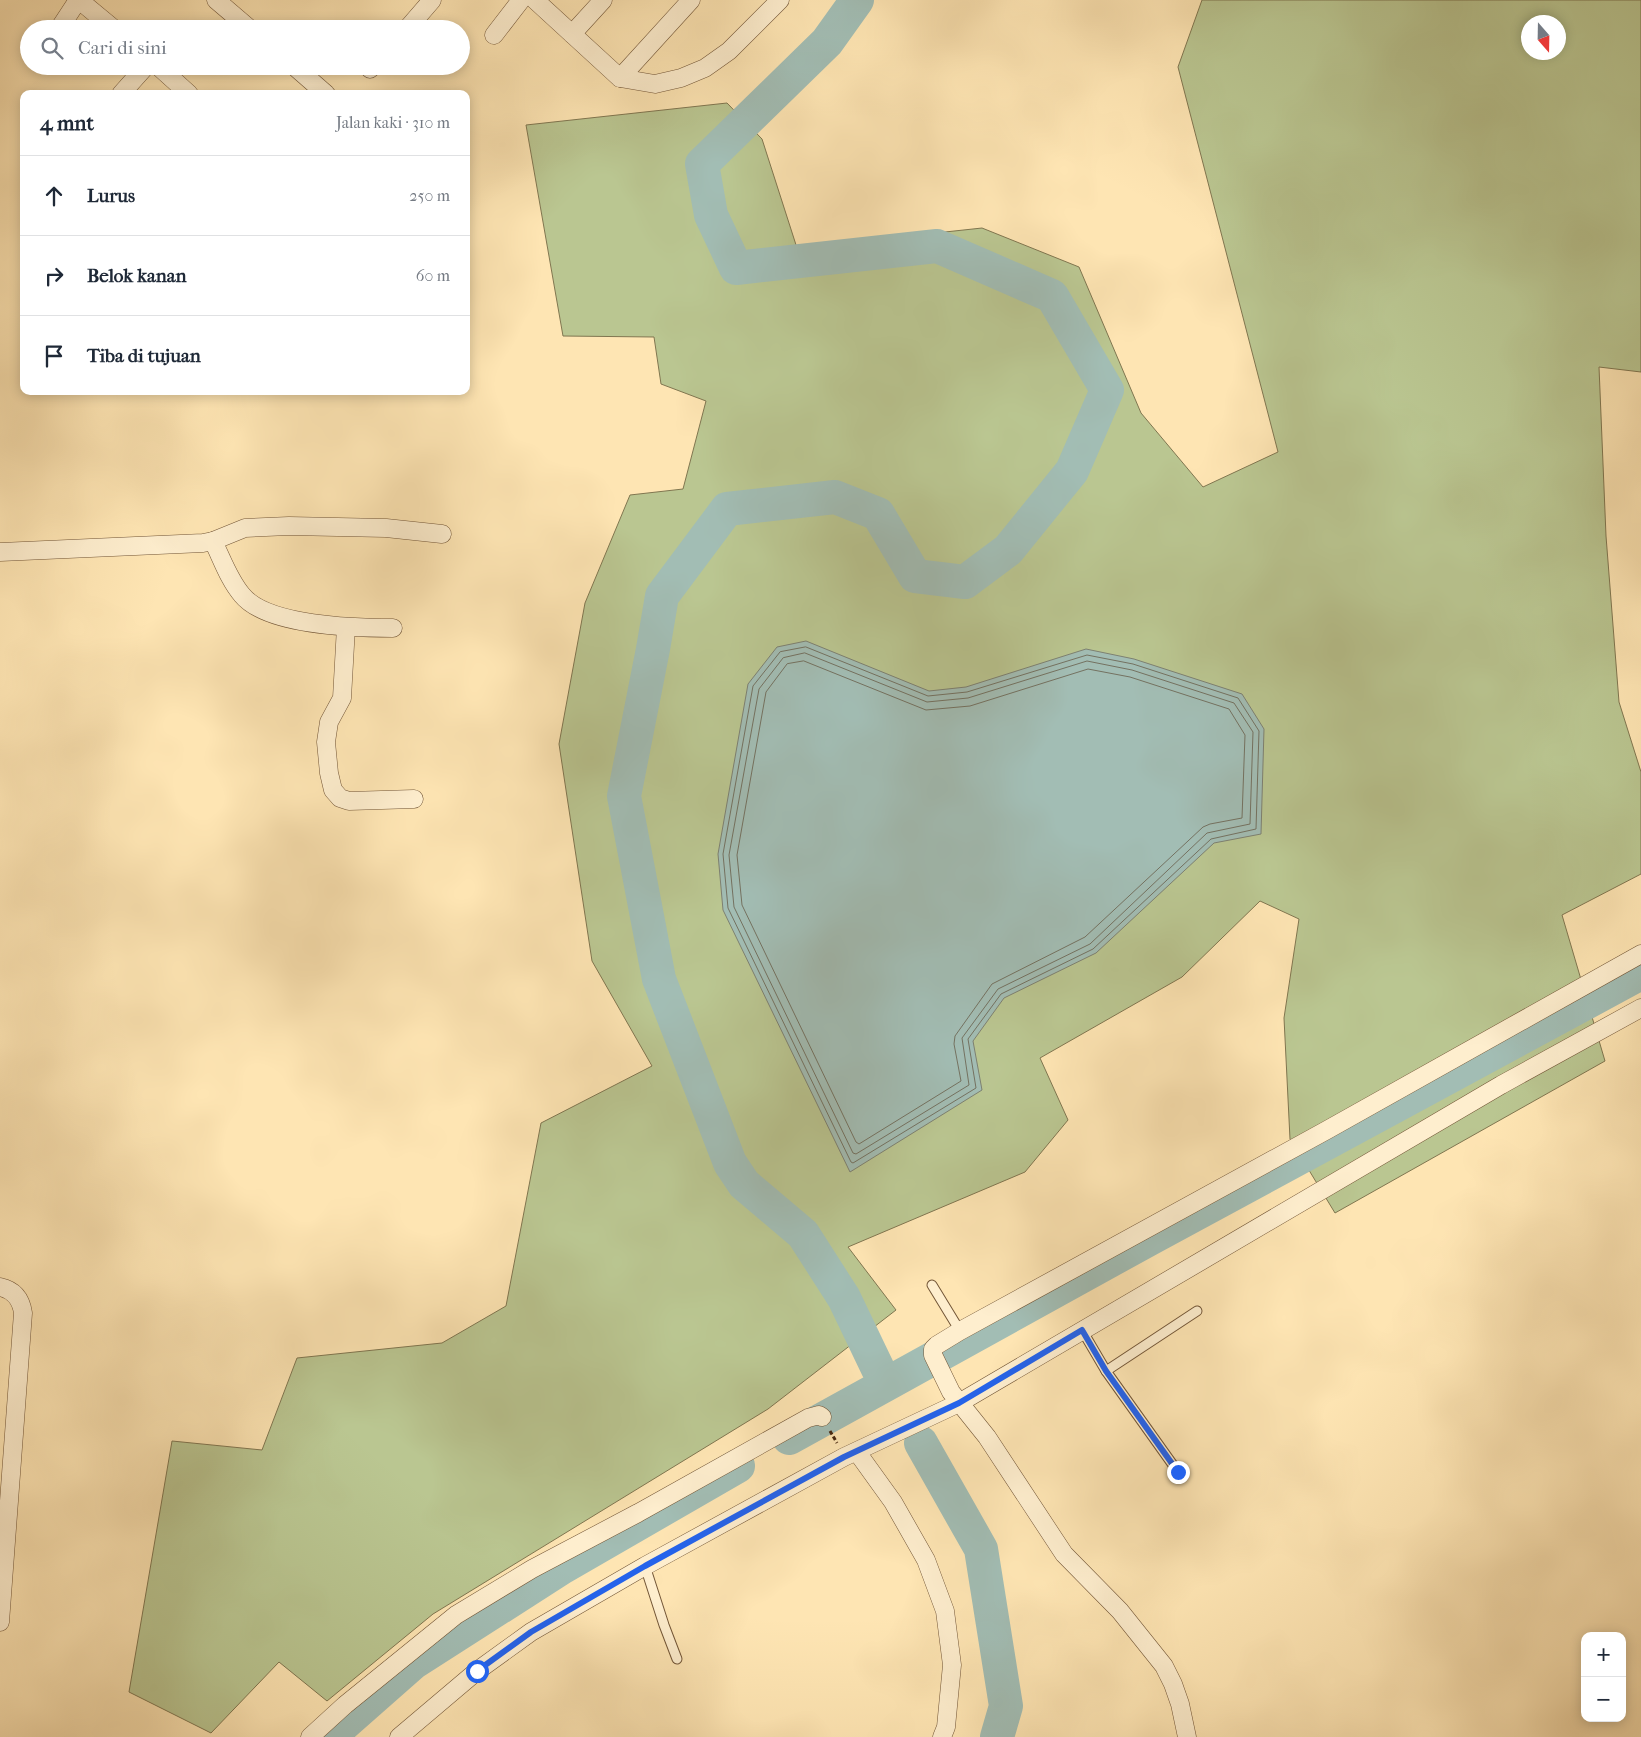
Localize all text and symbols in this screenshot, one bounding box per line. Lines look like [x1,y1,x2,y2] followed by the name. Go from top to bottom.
[1521,15,1566,60] north arrow
[20,20,470,75] search box
[38,34,66,62] icon: search
[78,37,167,59] text: Cari di sini
[40,111,94,135] text: 4 mnt
[336,113,450,132] text: Jalan kaki · 310 m
[40,182,68,210] icon: ahead
[87,185,135,207] text: Lurus
[409,186,450,205] text: 250 m
[40,262,68,290] icon: right
[87,265,187,287] text: Belok kanan
[416,266,450,285] text: 60 m
[40,342,68,370] icon: arrive
[87,345,201,367] text: Tiba di tujuan
[1167,1461,1190,1484] route end
[1581,1632,1626,1722] map controls
[1581,1632,1626,1677] button: +
[466,1660,489,1683] route start
[1581,1677,1626,1722] button: −

